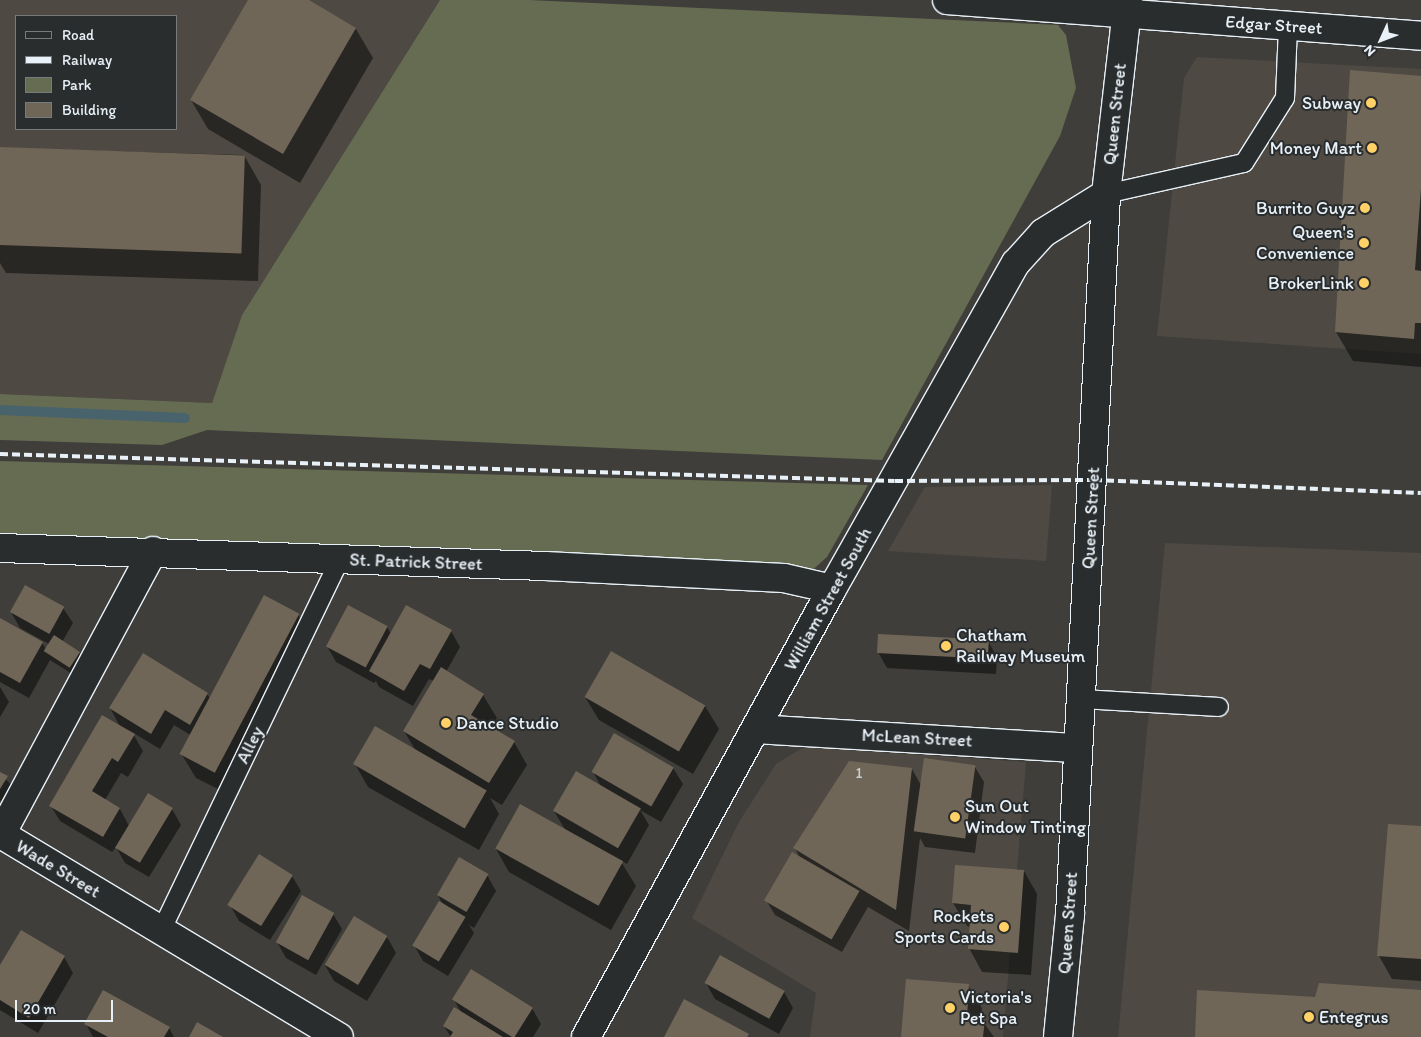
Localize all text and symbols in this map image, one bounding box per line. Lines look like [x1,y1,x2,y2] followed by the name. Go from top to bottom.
[1225,11,1323,39] street label: Edgar Street
[15,15,178,130] legend
[1356,15,1406,65] north arrow
[62,26,94,44] text: Road
[1360,41,1379,60] text: N
[62,51,112,69] text: Railway
[1099,62,1131,166] street label: Queen Street
[62,76,92,94] text: Park
[1302,92,1361,114] place label: Subway
[1365,97,1377,109] marker: Subway
[62,101,116,119] text: Building
[1270,137,1362,159] place label: Money Mart
[1366,142,1378,154] marker: Money Mart
[1256,197,1355,219] place label: Burrito Guyz
[1359,202,1371,214] marker: Burrito Guyz
[1256,222,1354,264] place label: Queen's Convenience
[1358,237,1370,249] marker: Queen's Convenience
[1268,272,1354,294] place label: BrokerLink
[1358,277,1370,289] marker: BrokerLink
[1078,466,1104,570] street label: Queen Street
[780,524,876,674] street label: William Street South
[350,549,482,575] street label: St. Patrick Street
[956,625,1085,668] place label: Chatham Railway Museum
[940,640,952,652] marker: Chatham Railway Museum
[456,712,558,734] place label: Dance Studio
[440,717,452,729] marker: Dance Studio
[232,723,268,767] street label: Alley
[861,724,973,752] street label: McLean Street
[856,765,862,783] house number: 1
[965,796,1086,839] place label: Sun Out Window Tinting
[949,811,961,823] marker: Sun Out Window Tinting
[12,835,104,903] street label: Wade Street
[1054,871,1082,975] street label: Queen Street
[894,906,994,949] place label: Rockets Sports Cards
[998,921,1010,933] marker: Rockets Sports Cards
[960,987,1032,1030] place label: Victoria's Pet Spa
[18,990,115,1022] scale bar
[23,1000,56,1018] text: 20 m
[944,1002,956,1014] marker: Victoria's Pet Spa
[1319,1006,1389,1028] place label: Entegrus
[1303,1011,1315,1023] marker: Entegrus

